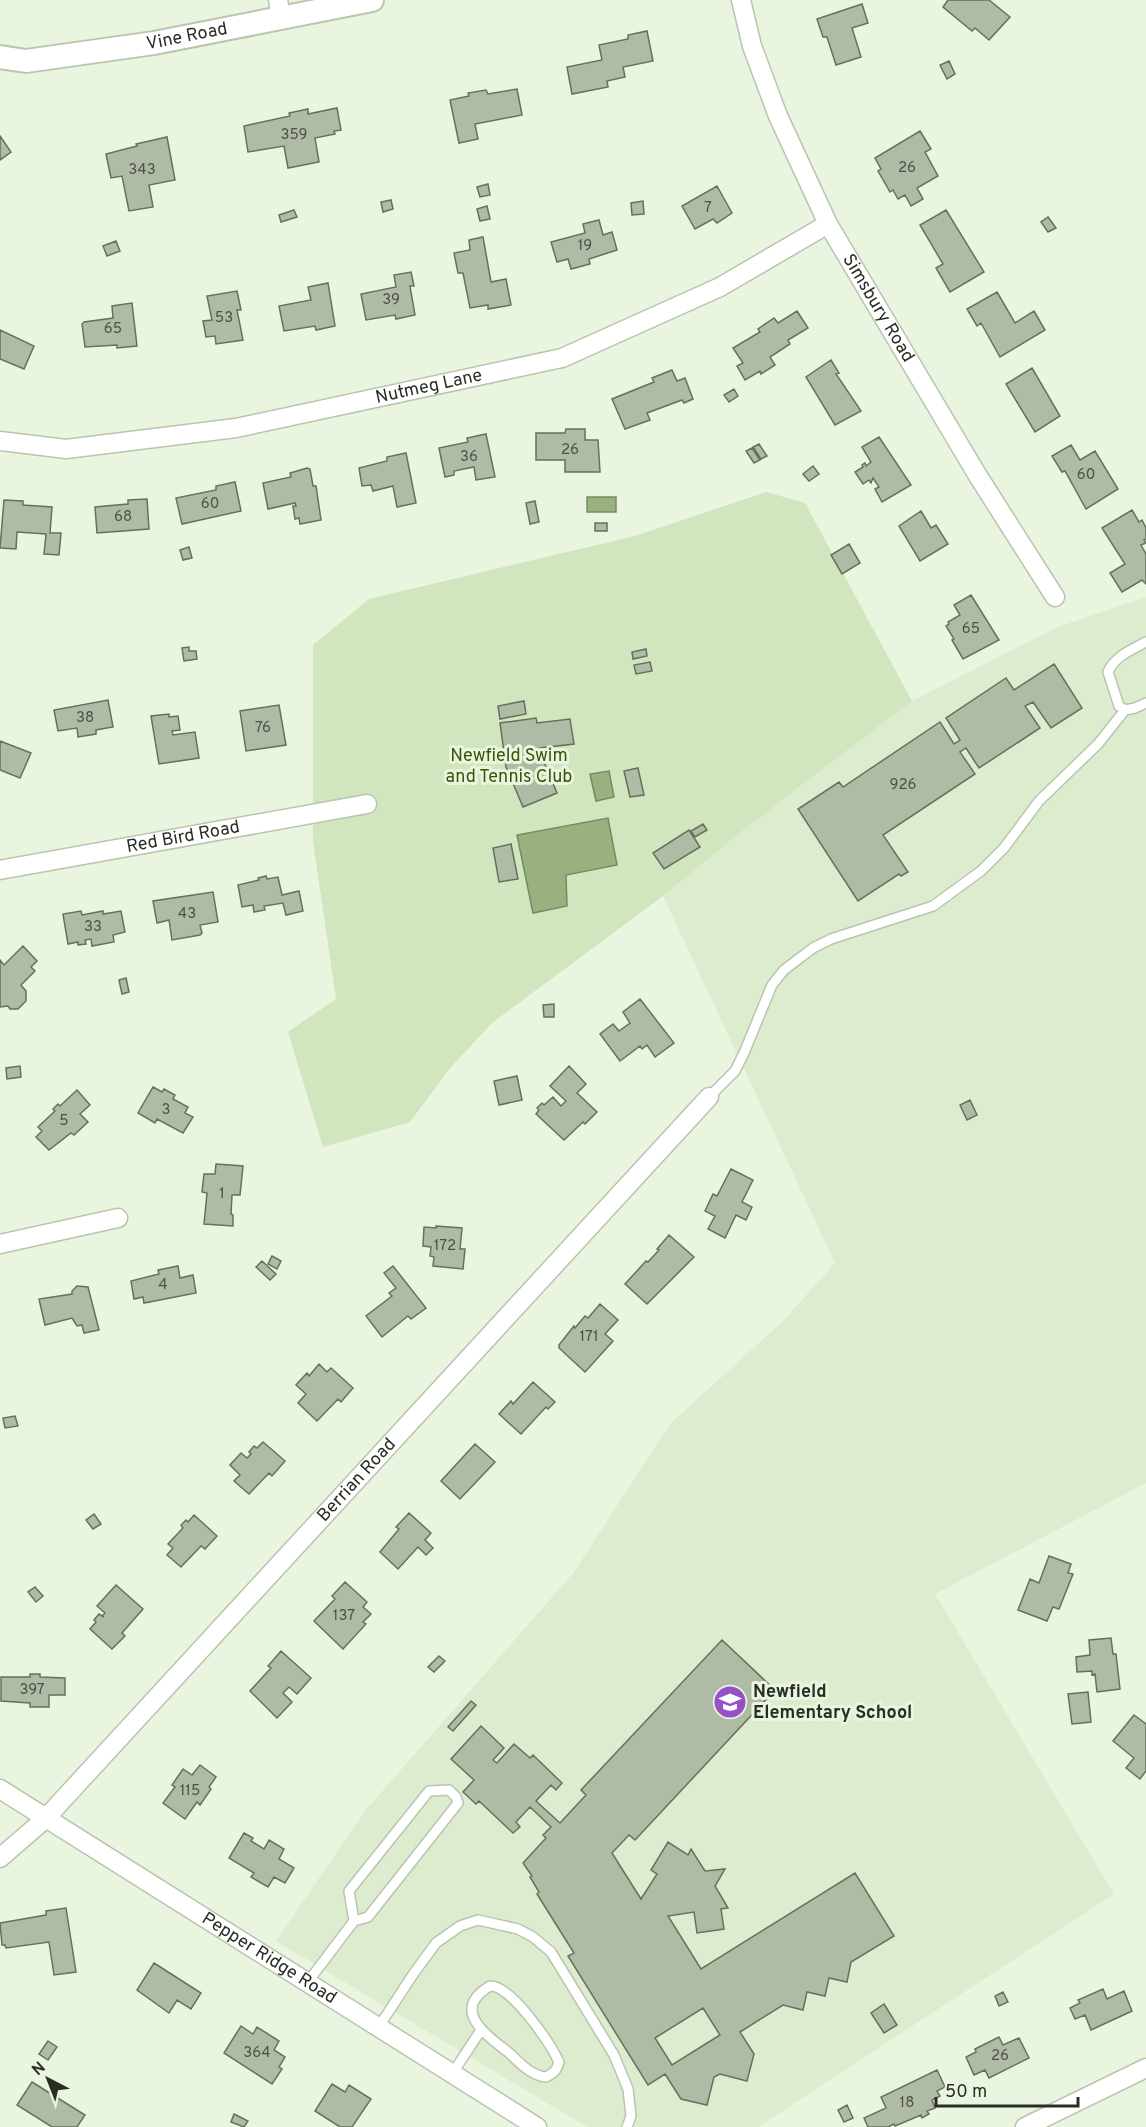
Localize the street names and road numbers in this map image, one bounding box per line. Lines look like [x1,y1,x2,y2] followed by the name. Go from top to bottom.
[145,17,229,55] street label: Vine Road
[837,250,919,367] street label: Simsbury Road
[373,364,484,409] street label: Nutmeg Lane
[124,816,242,859] street label: Red Bird Road
[312,1433,401,1527] street label: Berrian Road
[197,1907,341,2009] street label: Pepper Ridge Road

